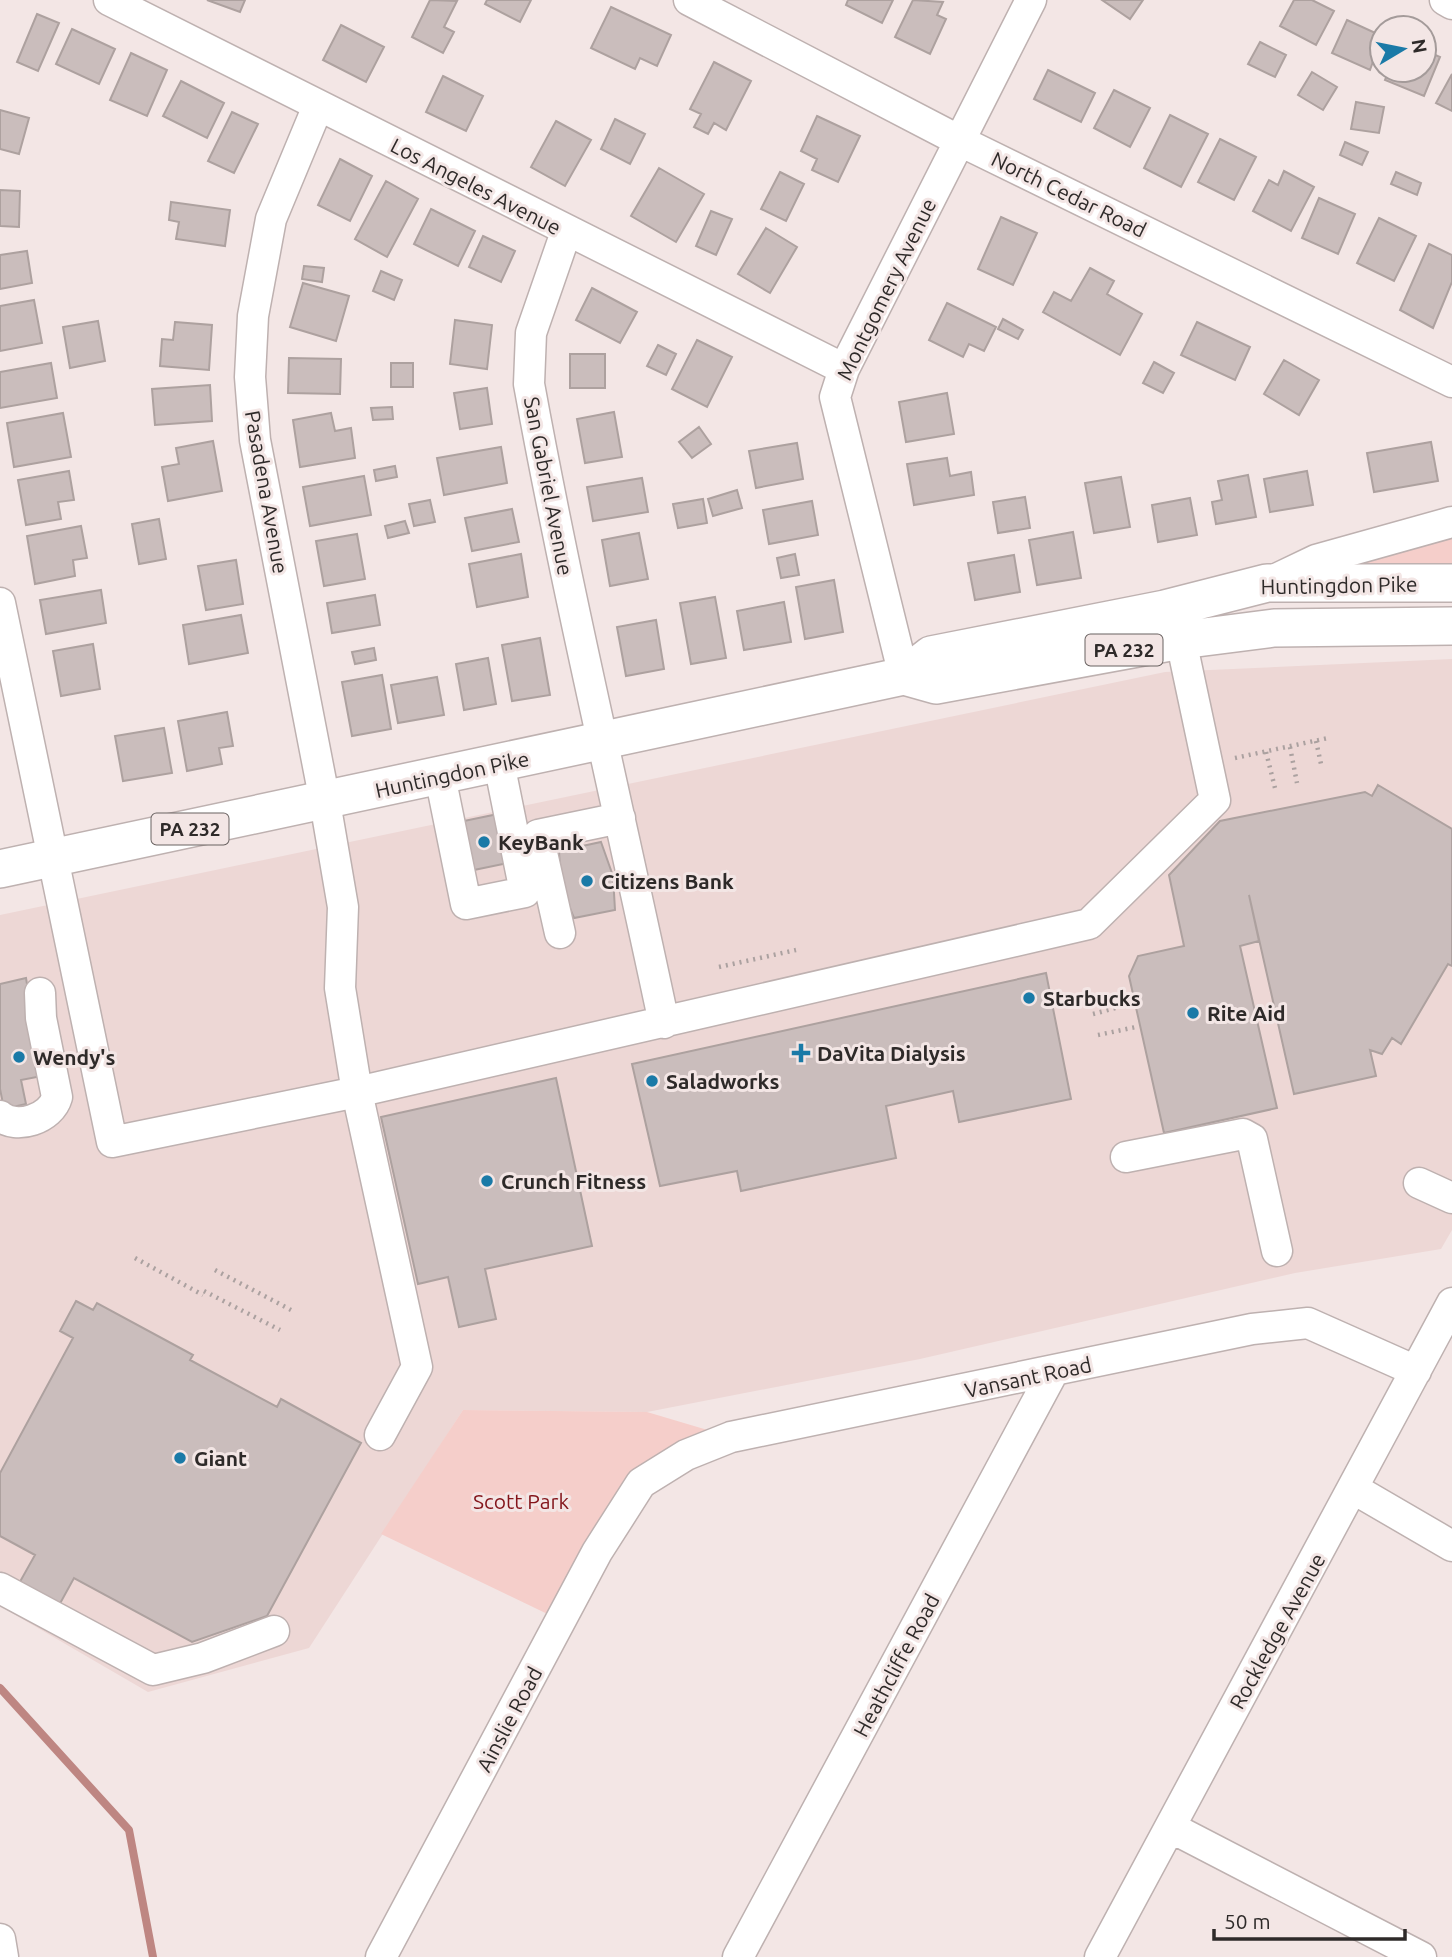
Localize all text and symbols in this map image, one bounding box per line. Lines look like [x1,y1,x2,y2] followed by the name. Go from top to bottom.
[1368,14,1438,84] north arrow
[1408,37,1432,55] text: N
[387,133,565,239] street label: Los Angeles Avenue
[988,146,1150,242] street label: North Cedar Road
[832,194,940,384] street label: Montgomery Avenue
[520,395,578,577] street label: San Gabriel Avenue
[241,409,293,575] street label: Pasadena Avenue
[1260,572,1418,598] street label: Huntingdon Pike
[1086,635,1162,666] road number: PA 232
[373,746,531,802] street label: Huntingdon Pike
[152,814,228,844] road number: PA 232
[498,830,584,854] place label: KeyBank
[476,834,492,850] marker: KeyBank
[601,869,734,893] place label: Citizens Bank
[579,873,595,889] marker: Citizens Bank
[1043,986,1141,1010] place label: Starbucks
[1021,990,1037,1006] marker: Starbucks
[1207,1001,1286,1025] place label: Rite Aid
[1185,1005,1201,1021] marker: Rite Aid
[817,1041,966,1065] place label: DaVita Dialysis
[791,1043,811,1063] marker: DaVita Dialysis
[33,1045,115,1069] place label: Wendy's
[11,1049,27,1065] marker: Wendy's
[666,1069,779,1093] place label: Saladworks
[644,1073,660,1089] marker: Saladworks
[501,1169,646,1193] place label: Crunch Fitness
[479,1173,495,1189] marker: Crunch Fitness
[962,1352,1094,1402] street label: Vansant Road
[194,1446,247,1470] place label: Giant
[172,1450,188,1466] marker: Giant
[473,1489,569,1513] park label: Scott Park
[1224,1549,1330,1713] street label: Rockledge Avenue
[848,1589,944,1741] street label: Heathcliffe Road
[471,1662,547,1776] street label: Ainslie Road
[1214,1898,1405,1942] scale bar
[1224,1909,1271,1933] text: 50 m

